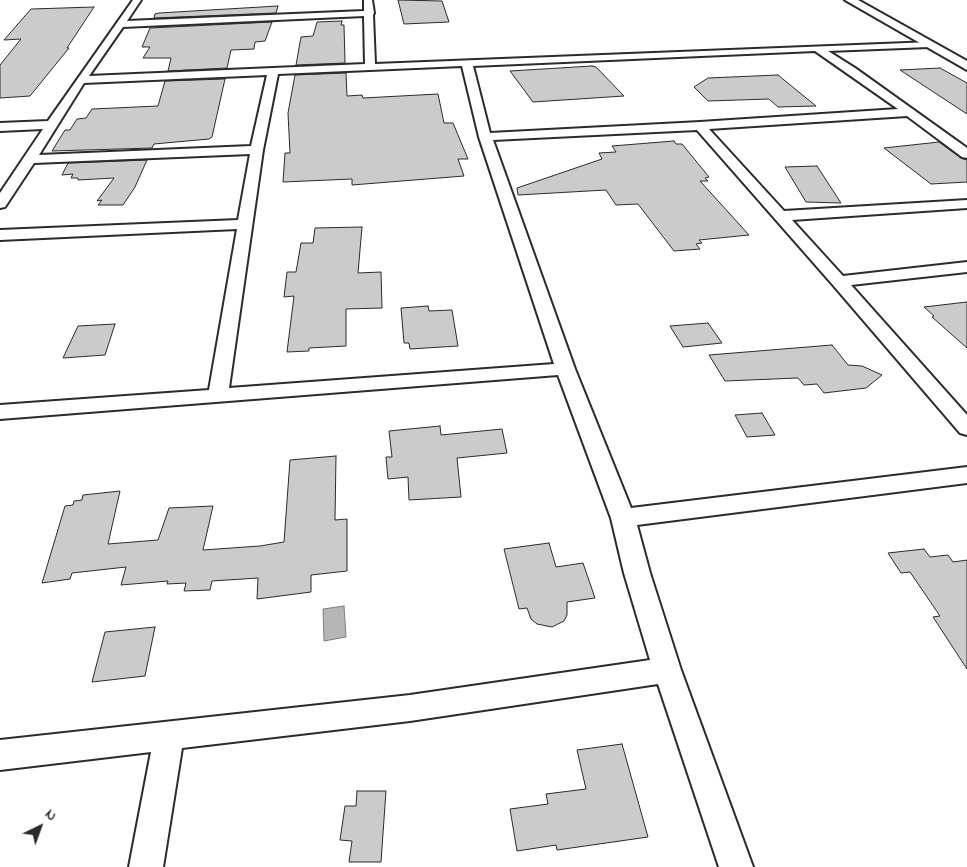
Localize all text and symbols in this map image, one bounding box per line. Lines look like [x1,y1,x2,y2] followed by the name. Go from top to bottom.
[15,802,65,852] north arrow
[40,805,61,826] text: N

